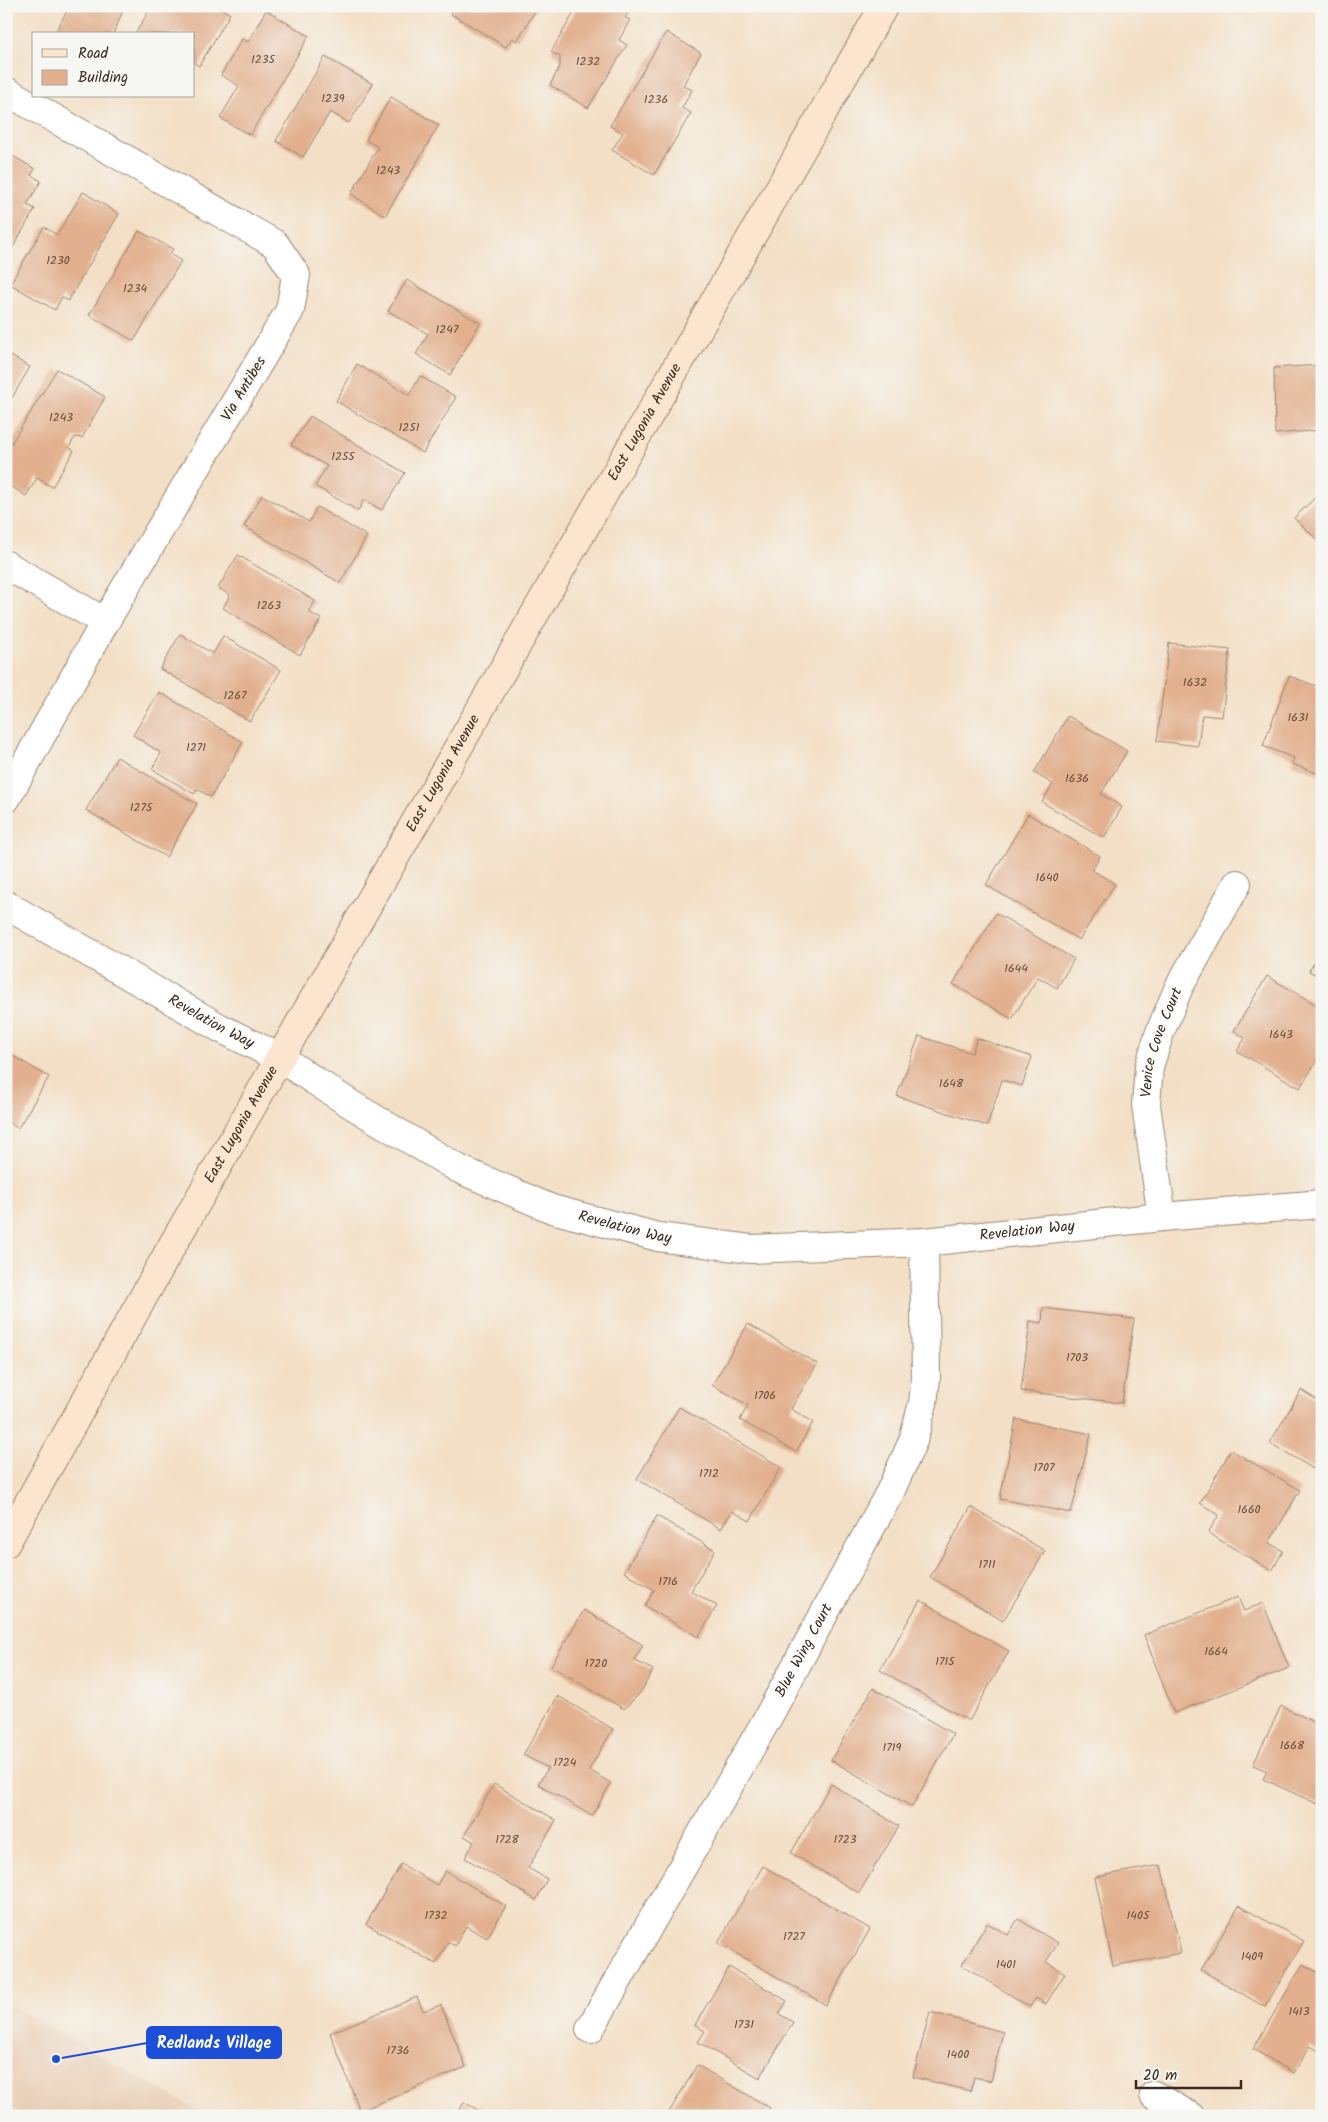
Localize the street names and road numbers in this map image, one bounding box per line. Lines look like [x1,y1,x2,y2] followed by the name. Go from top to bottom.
[215,351,273,426] street label: Via Antibes
[602,359,688,486] street label: East Lugonia Avenue
[400,710,487,837] street label: East Lugonia Avenue
[1135,984,1190,1098] street label: Venice Cove Court
[163,988,259,1056] street label: Revelation Way
[198,1061,285,1188] street label: East Lugonia Avenue
[576,1204,674,1251] street label: Revelation Way
[978,1214,1077,1248] street label: Revelation Way
[769,1599,839,1702] street label: Blue Wing Court

